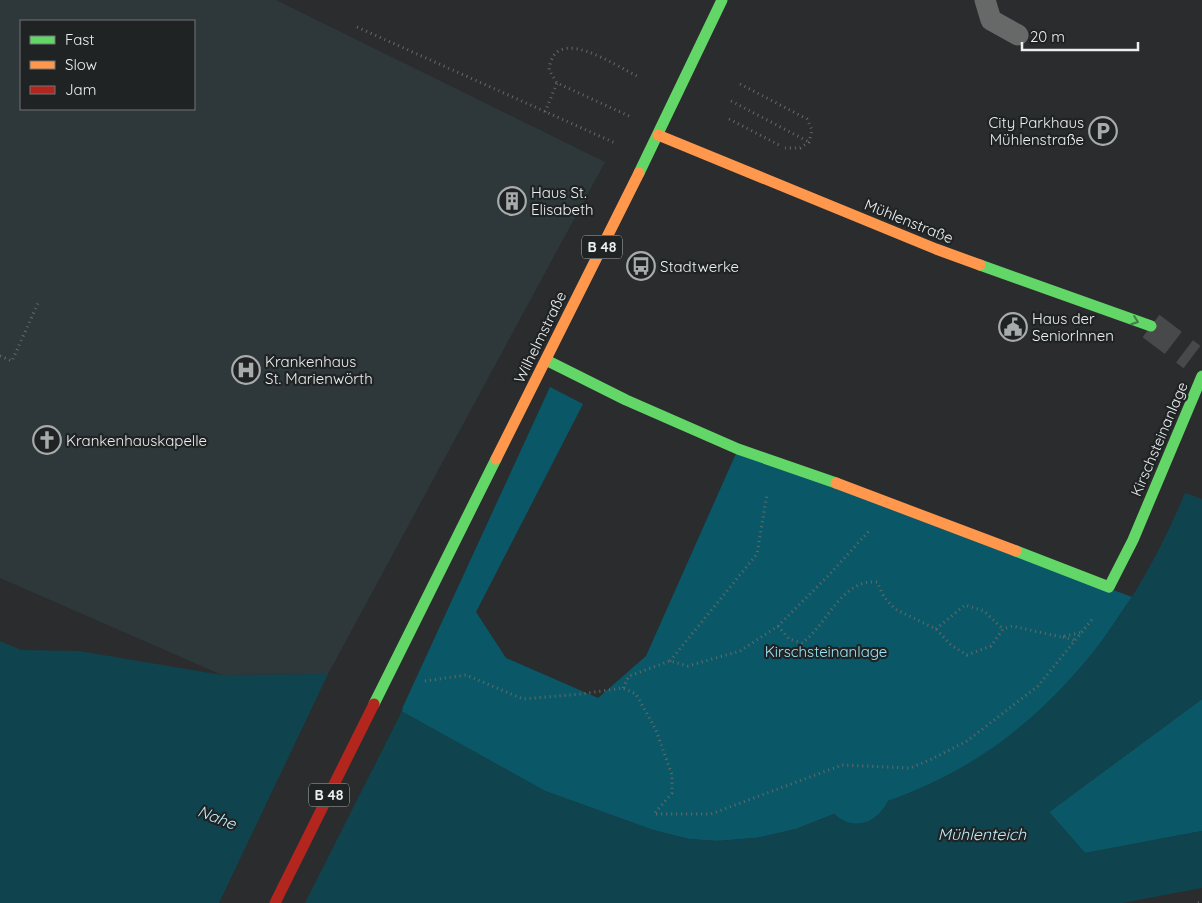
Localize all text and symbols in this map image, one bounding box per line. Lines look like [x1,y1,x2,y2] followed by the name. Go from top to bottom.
[20,20,195,110] legend
[1022,20,1138,52] scale bar
[1030,27,1065,46] text: 20 m
[65,30,94,49] text: Fast
[65,55,97,74] text: Slow
[65,80,96,99] text: Jam
[989,113,1084,149] place label: City Parkhaus Mühlenstraße
[1088,116,1118,146] parking icon: City Parkhaus Mühlenstraße
[531,183,594,219] place label: Haus St. Elisabeth
[497,186,527,216] building icon: Haus St. Elisabeth
[862,195,956,247] street label: Mühlenstraße
[582,236,622,258] road number: B 48
[626,251,656,281] bus stop icon: Stadtwerke
[660,257,739,276] place label: Stadtwerke
[510,288,570,386] street label: Wilhelmstraße
[1032,309,1114,345] place label: Haus der SeniorInnen
[998,312,1028,342] public building icon: Haus der SeniorInnen
[1130,315,1139,325] one-way arrow
[265,352,373,388] place label: Krankenhaus St. Marienwörth
[231,355,261,385] hospital icon: Krankenhaus St. Marienwörth
[1126,379,1192,499] street label: Kirschsteinanlage
[32,425,62,455] church icon: Krankenhauskapelle
[66,431,207,450] place label: Krankenhauskapelle
[765,642,887,661] park label: Kirschsteinanlage
[309,784,349,806] road number: B 48
[195,801,240,834] water label: Nahe
[938,824,1027,844] water label: Mühlenteich

